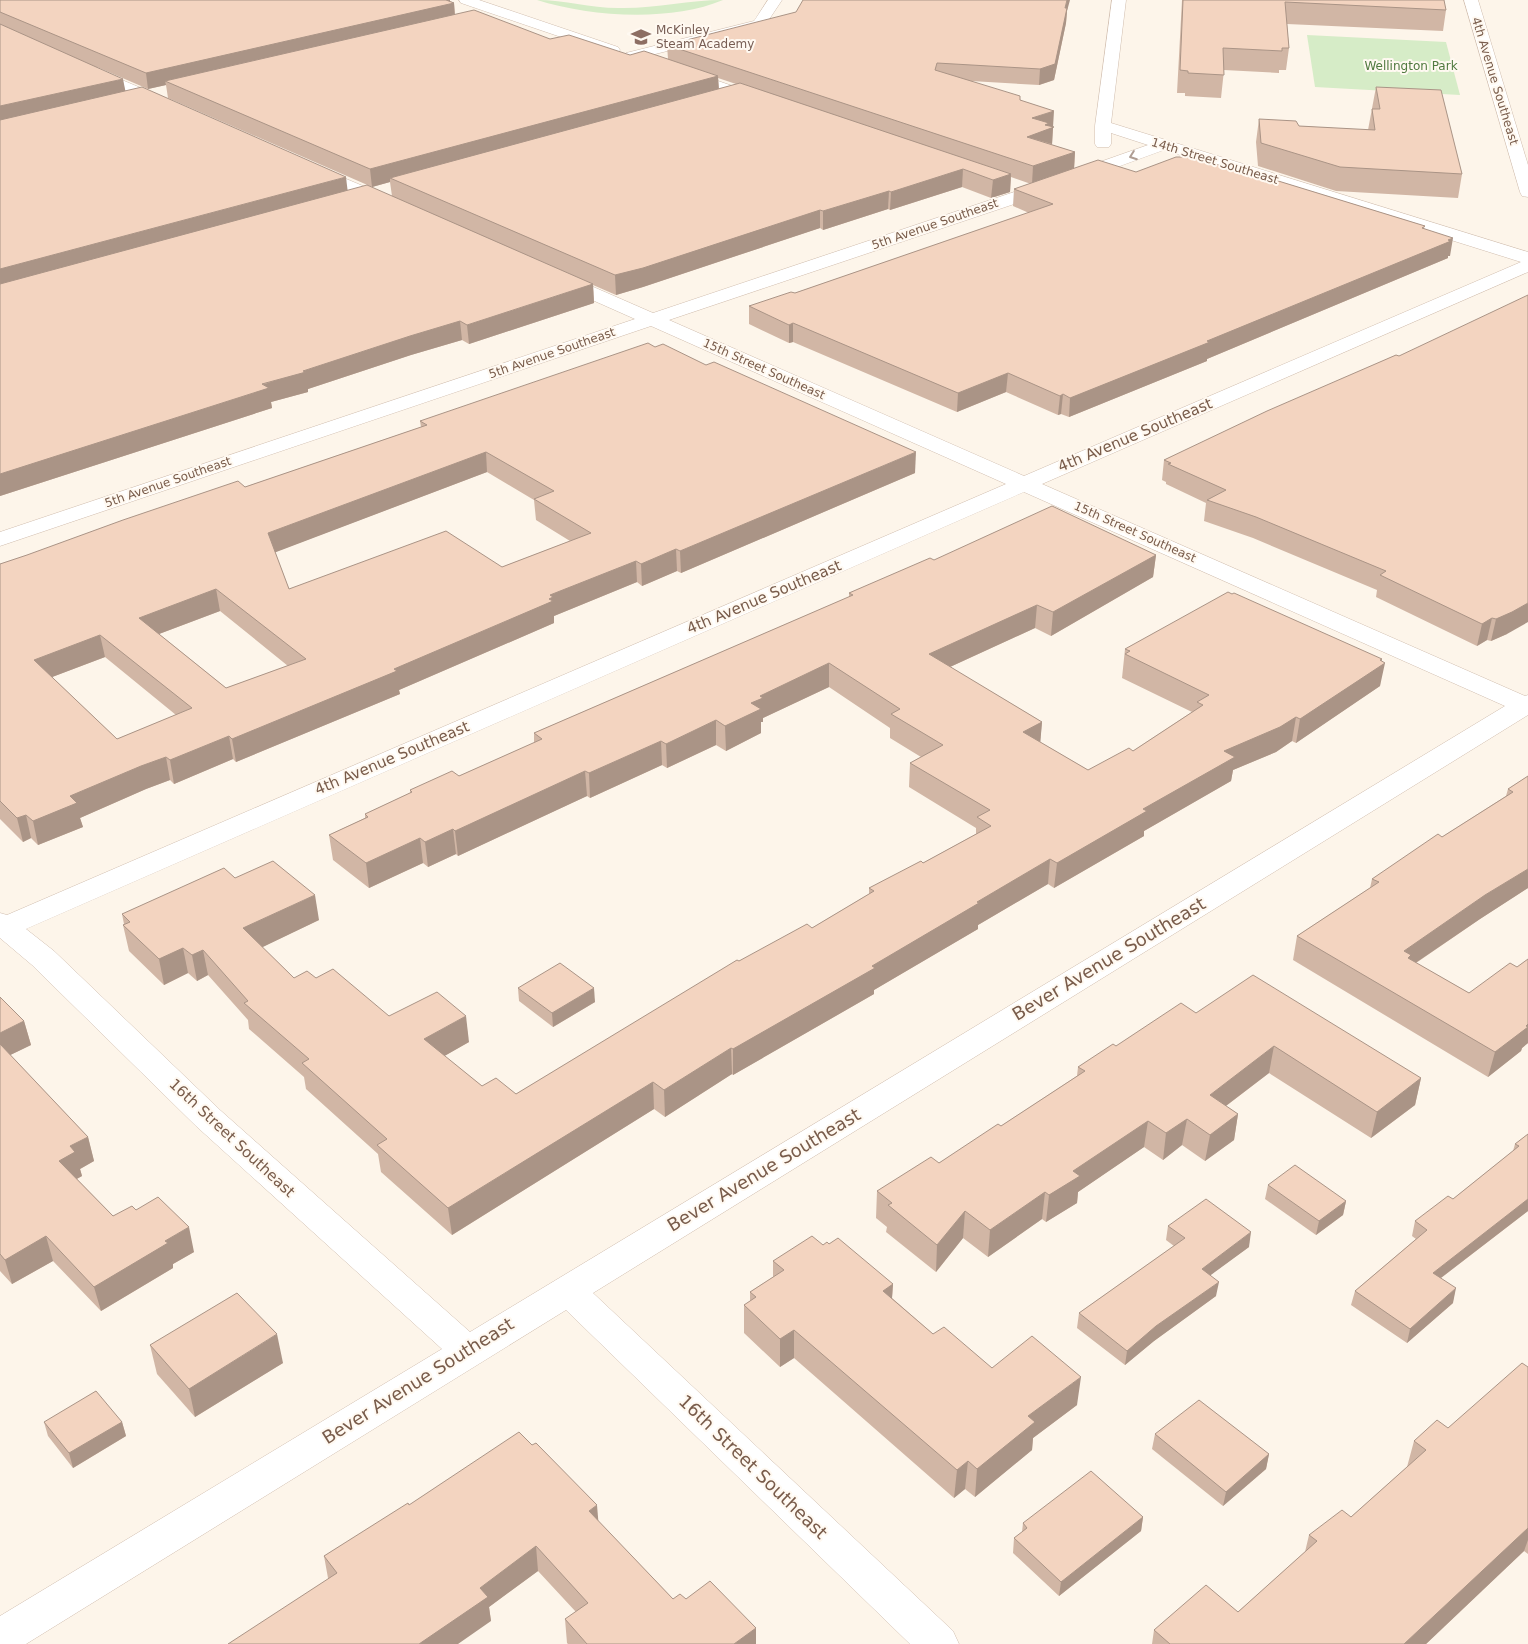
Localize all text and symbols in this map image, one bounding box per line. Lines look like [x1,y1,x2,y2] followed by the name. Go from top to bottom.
[1469,15,1521,147] street label: 4th Avenue Southeast
[656,23,754,51] place label: McKinley Steam Academy
[630,26,652,48] school or university icon: McKinley Steam Academy
[1364,59,1458,73] park label: Wellington Park
[1150,135,1281,187] street label: 14th Street Southeast
[1129,150,1138,160] one-way arrow
[870,196,1000,252] street label: 5th Avenue Southeast
[487,325,617,381] street label: 5th Avenue Southeast
[701,336,828,402] street label: 15th Street Southeast
[1055,394,1215,476] street label: 4th Avenue Southeast
[103,454,233,510] street label: 5th Avenue Southeast
[1072,499,1199,565] street label: 15th Street Southeast
[684,556,844,638] street label: 4th Avenue Southeast
[312,717,472,799] street label: 4th Avenue Southeast
[1008,892,1209,1025] street label: Bever Avenue Southeast
[165,1075,299,1201] street label: 16th Street Southeast
[663,1103,864,1236] street label: Bever Avenue Southeast
[318,1313,517,1448] street label: Bever Avenue Southeast
[675,1390,832,1543] street label: 16th Street Southeast

